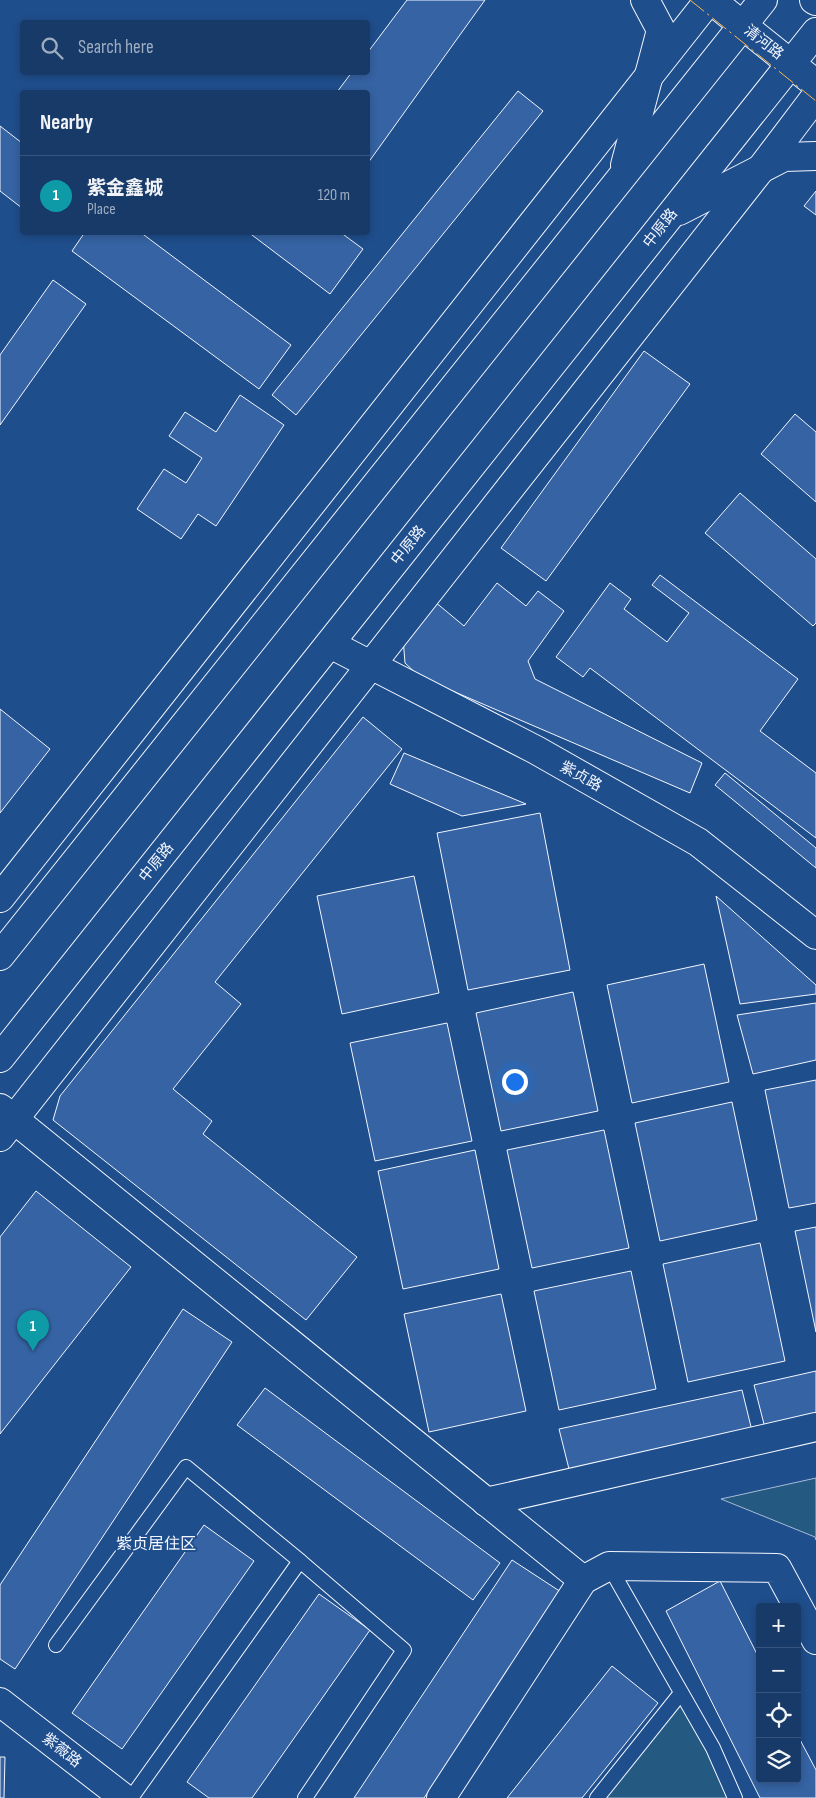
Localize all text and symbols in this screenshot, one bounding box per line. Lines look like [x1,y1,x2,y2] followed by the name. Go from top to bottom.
[20,20,370,75] search box
[740,21,787,64] street label: 清河路
[38,34,66,62] icon: search
[78,36,154,59] text: Search here
[40,110,93,135] text: Nearby
[87,177,163,200] text: 紫金鑫城
[53,186,59,205] text: 1
[318,186,350,205] text: 120 m
[87,200,116,219] text: Place
[639,205,682,252] street label: 中原路
[387,522,430,569] street label: 中原路
[556,757,605,796] street label: 紫贞路
[135,839,178,886] street label: 中原路
[502,1069,528,1095] your location
[17,1310,49,1351] pin: 1
[116,1535,196,1554] district label: 紫贞居住区
[756,1603,801,1783] map controls
[756,1603,801,1648] button: +
[756,1648,801,1693] button: −
[756,1693,801,1738] button: locate
[38,1729,85,1772] street label: 紫薇路
[756,1738,801,1783] button: layers

